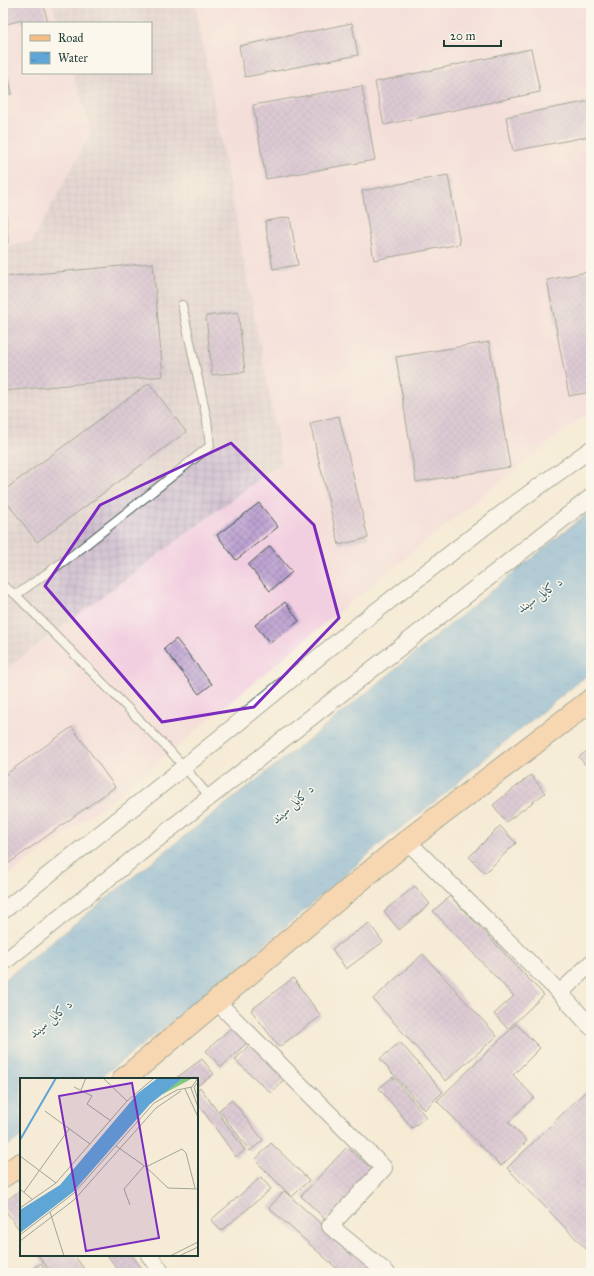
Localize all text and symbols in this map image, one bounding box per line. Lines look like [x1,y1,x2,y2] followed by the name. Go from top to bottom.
[22,22,152,74] legend
[444,22,501,48] scale bar
[450,29,476,43] text: 20 m
[58,31,84,45] text: Road
[58,51,88,65] text: Water
[514,573,567,617] water label: د کابل سيند
[268,781,318,828] water label: د کابل سيند
[26,996,77,1043] water label: د کابل سيند
[20,1078,198,1256] inset map

